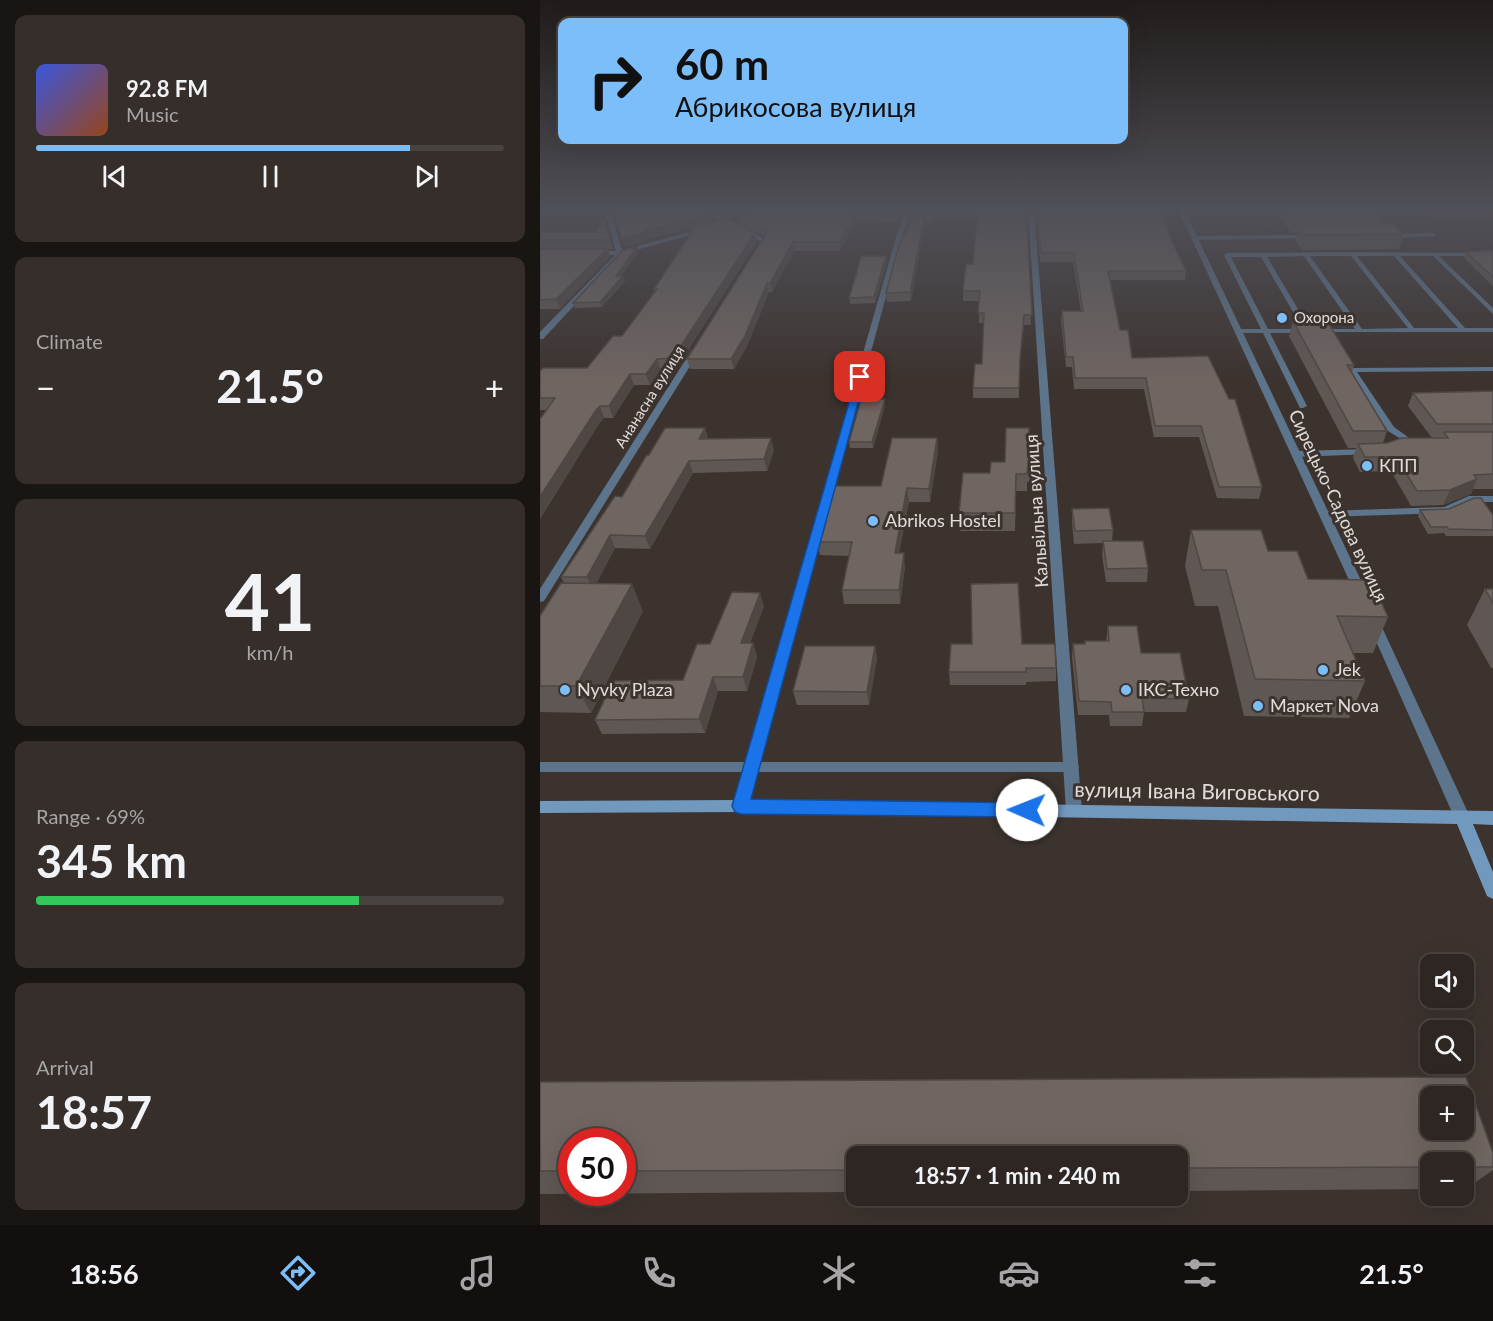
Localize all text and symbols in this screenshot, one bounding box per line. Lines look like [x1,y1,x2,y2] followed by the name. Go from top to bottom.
[675,39,769,89] text: 60 m
[576,42,654,120] icon: right
[126,75,208,102] text: 92.8 FM
[675,90,916,123] text: Абрикосова вулиця
[126,102,179,126] text: Music
[98,160,131,193] icon: previous
[254,160,287,193] icon: pause
[410,160,443,193] icon: next
[1294,308,1354,326] place label: Охорона
[1275,311,1289,325] marker: Охорона
[36,329,103,353] text: Climate
[611,342,688,451] street label: Ананасна вулиця
[834,351,885,402] pin
[216,359,324,413] text: 21.5°
[843,360,876,393] icon: arrive
[36,367,55,407] text: −
[485,367,504,407] text: +
[1285,406,1393,605] street label: Сирецько-Садова вулиця
[1020,434,1052,589] street label: Кальвільна вулиця
[1379,454,1418,476] place label: КПП
[1360,459,1374,473] marker: КПП
[885,509,1001,531] place label: Abrikos Hostel
[866,514,880,528] marker: Abrikos Hostel
[225,554,315,648] text: 41
[247,640,293,664] text: km/h
[1335,658,1362,680] place label: Jek
[1316,663,1330,677] marker: Jek
[577,678,673,700] place label: Nyvky Plaza
[1138,678,1219,700] place label: ІКС-Техно
[558,683,572,697] marker: Nyvky Plaza
[1119,683,1133,697] marker: ІКС-Техно
[1270,694,1379,716] place label: Маркет Nova
[1251,699,1265,713] marker: Маркет Nova
[1074,776,1320,805] street label: вулиця Івана Виговського
[995,778,1059,842] position arrow
[36,804,145,828] text: Range · 69%
[36,834,187,888] text: 345 km
[1420,954,1474,1206] map controls
[1420,954,1474,1008] button: sound
[1420,1020,1474,1074] button: search
[36,1055,94,1079] text: Arrival
[36,1085,152,1139] text: 18:57
[1420,1086,1474,1140] button: +
[558,1128,636,1206] speed limit sign: 50
[1420,1152,1474,1206] button: −
[914,1162,1120,1189] text: 18:57 · 1 min · 240 m
[277,1252,319,1294] icon: directions
[457,1252,499,1294] icon: music
[638,1252,680,1294] icon: phone
[818,1252,860,1294] icon: climate
[998,1252,1040,1294] icon: car
[1179,1252,1221,1294] icon: filters
[69,1257,139,1290] text: 18:56
[1359,1257,1424,1290] text: 21.5°

